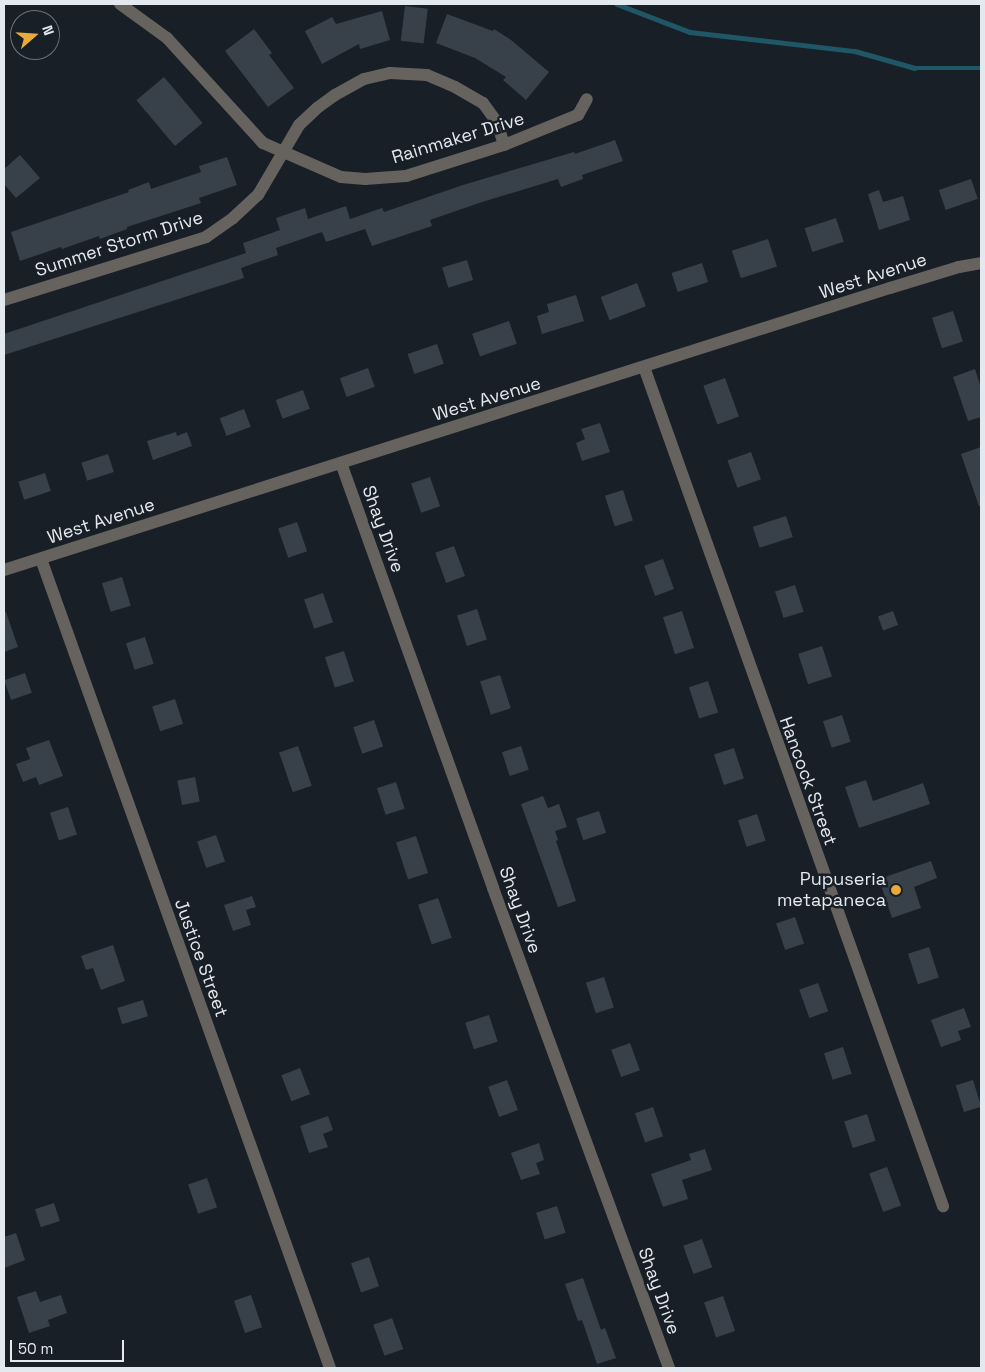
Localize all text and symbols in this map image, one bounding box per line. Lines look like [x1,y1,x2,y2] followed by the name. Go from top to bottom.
[10,10,60,60] north arrow
[38,23,58,38] text: N
[389,108,527,168] street label: Rainmaker Drive
[32,207,206,281] street label: Summer Storm Drive
[816,248,930,304] street label: West Avenue
[430,372,544,426] street label: West Avenue
[357,483,409,575] street label: Shay Drive
[44,493,158,549] street label: West Avenue
[775,714,841,848] street label: Hancock Street
[494,864,546,956] street label: Shay Drive
[777,869,886,912] place label: Pupuseria metapaneca
[890,884,902,896] marker: Pupuseria metapaneca
[170,896,232,1020] street label: Justice Street
[633,1245,685,1337] street label: Shay Drive
[12,1330,126,1362] scale bar
[18,1339,53,1358] text: 50 m

